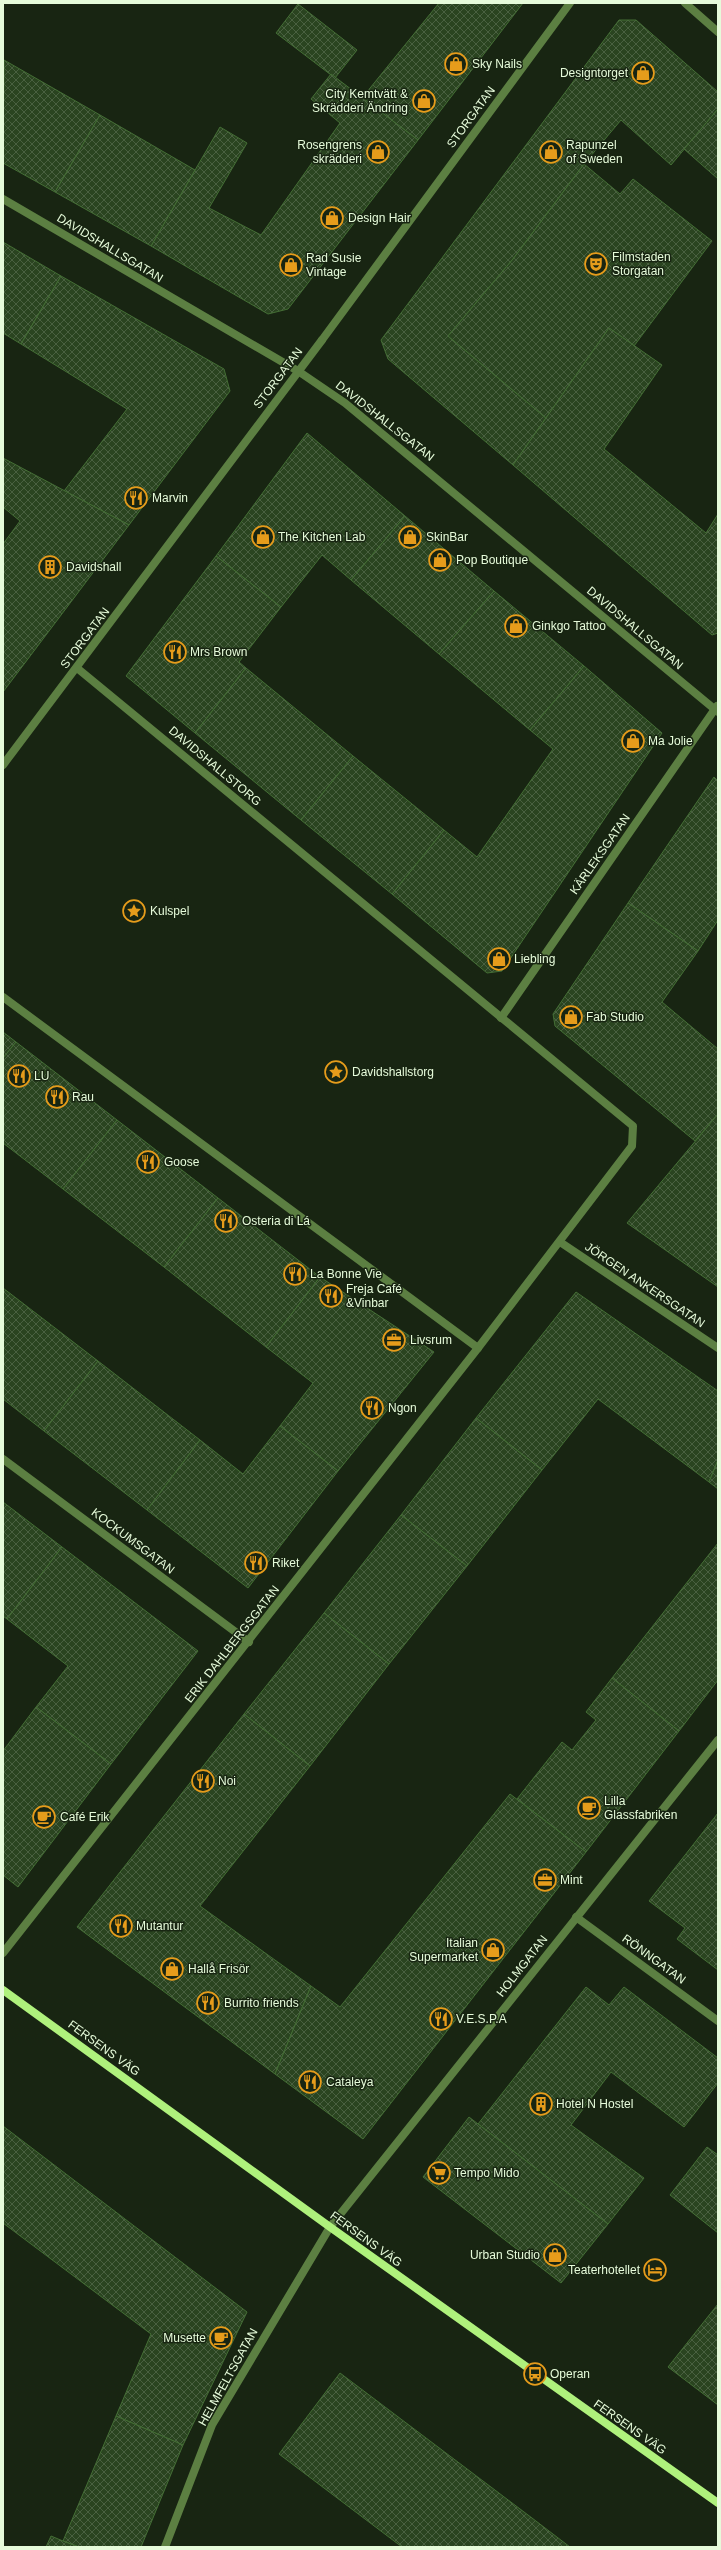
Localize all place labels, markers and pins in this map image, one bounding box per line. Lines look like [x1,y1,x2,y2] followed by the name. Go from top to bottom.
[443,51,469,77] shop icon: Sky Nails
[472,57,522,71] place label: Sky Nails
[630,60,656,86] shop icon: Designtorget
[560,66,629,80] place label: Designtorget
[312,87,408,115] place label: City Kemtvätt & Skrädderi Ändring
[411,88,437,114] shop icon: City Kemtvätt & Skrädderi Ändring
[297,138,362,166] place label: Rosengrens skrädderi
[566,138,623,166] place label: Rapunzel of Sweden
[365,139,391,165] shop icon: Rosengrens skrädderi
[538,139,564,165] shop icon: Rapunzel of Sweden
[319,205,345,231] shop icon: Design Hair
[348,211,411,225] place label: Design Hair
[612,250,671,278] place label: Filmstaden Storgatan
[306,251,362,279] place label: Rad Susie Vintage
[583,251,609,277] theatre icon: Filmstaden Storgatan
[278,252,304,278] shop icon: Rad Susie Vintage
[123,485,149,511] restaurant icon: Marvin
[152,491,188,505] place label: Marvin
[250,524,276,550] shop icon: The Kitchen Lab
[397,524,423,550] shop icon: SkinBar
[278,530,366,544] place label: The Kitchen Lab
[426,530,468,544] place label: SkinBar
[427,547,453,573] shop icon: Pop Boutique
[456,553,528,567] place label: Pop Boutique
[37,554,63,580] building icon: Davidshall
[66,560,121,574] place label: Davidshall
[503,613,529,639] shop icon: Ginkgo Tattoo
[532,619,606,633] place label: Ginkgo Tattoo
[162,639,188,665] restaurant icon: Mrs Brown
[190,645,247,659] place label: Mrs Brown
[620,728,646,754] shop icon: Ma Jolie
[648,734,693,748] place label: Ma Jolie
[121,898,147,924] place icon: Kulspel
[150,904,189,918] place label: Kulspel
[486,946,512,972] shop icon: Liebling
[514,952,555,966] place label: Liebling
[558,1004,584,1030] shop icon: Fab Studio
[586,1010,644,1024] place label: Fab Studio
[323,1059,349,1085] place icon: Davidshallstorg
[6,1063,32,1089] restaurant icon: LU
[352,1065,434,1079] place label: Davidshallstorg
[34,1069,49,1083] place label: LU
[44,1084,70,1110] restaurant icon: Rau
[72,1090,94,1104] place label: Rau
[135,1149,161,1175] restaurant icon: Goose
[164,1155,200,1169] place label: Goose
[213,1208,239,1234] restaurant icon: Osteria di Lá
[242,1214,310,1228] place label: Osteria di Lá
[282,1261,308,1287] restaurant icon: La Bonne Vie
[310,1267,382,1281] place label: La Bonne Vie
[346,1282,402,1310] place label: Freja Café &Vinbar
[318,1283,344,1309] restaurant icon: Freja Café &Vinbar
[381,1327,407,1353] office icon: Livsrum
[410,1333,452,1347] place label: Livsrum
[359,1395,385,1421] restaurant icon: Ngon
[388,1401,417,1415] place label: Ngon
[243,1550,269,1576] restaurant icon: Riket
[272,1556,300,1570] place label: Riket
[190,1768,216,1794] restaurant icon: Noi
[218,1774,236,1788] place label: Noi
[604,1794,677,1822] place label: Lilla Glassfabriken
[576,1795,602,1821] cafe icon: Lilla Glassfabriken
[31,1804,57,1830] cafe icon: Café Erik
[60,1810,110,1824] place label: Café Erik
[532,1867,558,1893] office icon: Mint
[560,1873,583,1887] place label: Mint
[108,1913,134,1939] restaurant icon: Mutantur
[136,1919,183,1933] place label: Mutantur
[409,1936,479,1964] place label: Italian Supermarket
[480,1937,506,1963] shop icon: Italian Supermarket
[159,1956,185,1982] shop icon: Hallå Frisör
[188,1962,249,1976] place label: Hallå Frisör
[195,1990,221,2016] restaurant icon: Burrito friends
[224,1996,299,2010] place label: Burrito friends
[428,2006,454,2032] restaurant icon: V.E.S.P.A
[456,2012,507,2026] place label: V.E.S.P.A
[297,2069,323,2095] restaurant icon: Cataleya
[326,2075,374,2089] place label: Cataleya
[528,2091,554,2117] building icon: Hotel N Hostel
[556,2097,633,2111] place label: Hotel N Hostel
[426,2160,452,2186] supermarket icon: Tempo Mido
[454,2166,520,2180] place label: Tempo Mido
[542,2242,568,2268] shop icon: Urban Studio
[470,2248,540,2262] place label: Urban Studio
[642,2257,668,2283] hotel icon: Teaterhotellet
[568,2263,641,2277] place label: Teaterhotellet
[208,2325,234,2351] cafe icon: Musette
[163,2331,206,2345] place label: Musette
[522,2361,548,2387] bus stop icon: Operan
[550,2367,590,2381] place label: Operan

